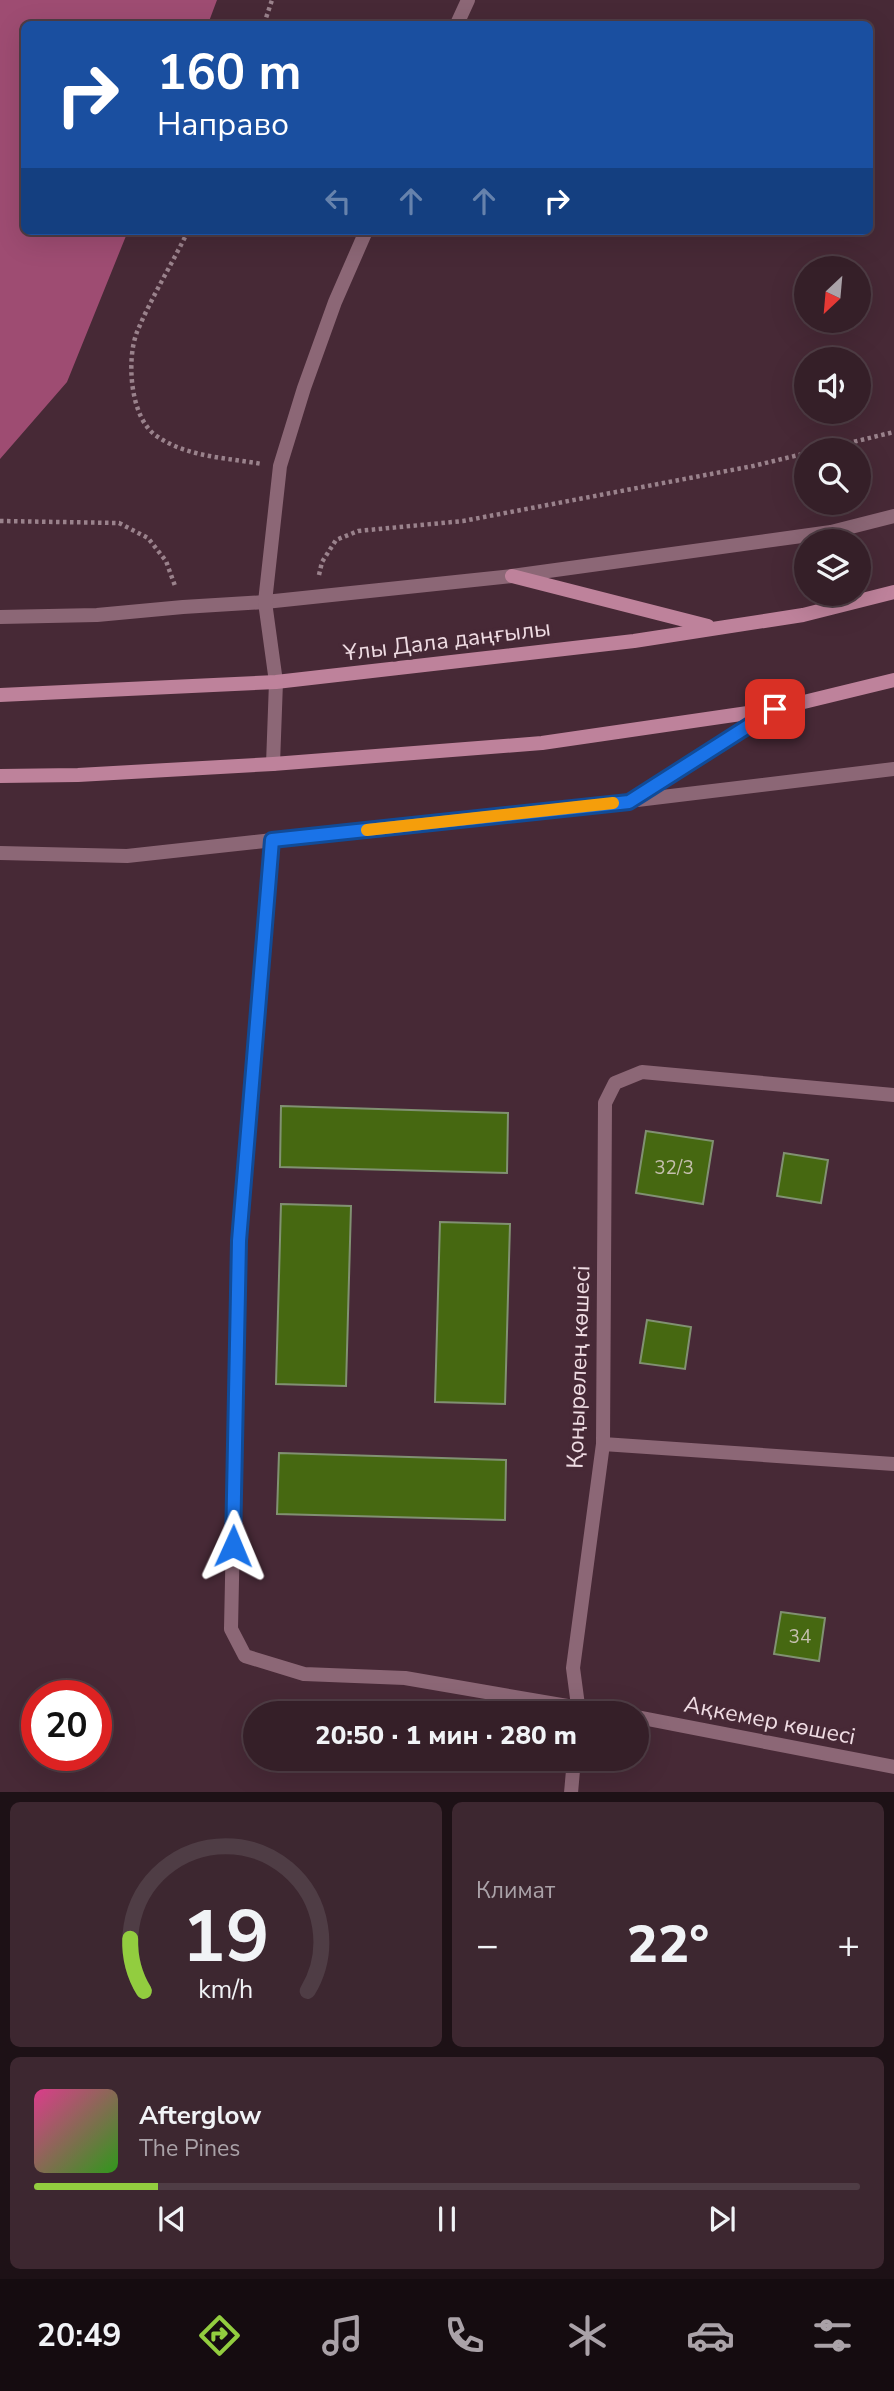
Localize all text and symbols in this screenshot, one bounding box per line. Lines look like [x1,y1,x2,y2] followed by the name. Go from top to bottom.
[157,39,301,106] text: 160 m
[42,49,133,140] icon: right
[157,103,289,146] text: Направо
[319,182,357,220] icon: left
[392,182,430,220] icon: ahead
[465,182,503,220] icon: ahead
[538,182,576,220] icon: right
[794,256,872,332] north arrow
[794,256,871,606] map controls
[794,347,871,424] button: sound
[794,438,871,515] button: search
[794,529,871,606] button: layers
[341,612,552,669] street label: Ұлы Дала даңғылы
[745,679,805,739] pin
[756,690,794,728] icon: arrive
[654,1155,694,1181] house number: 32/3
[559,1265,598,1469] street label: Қоңырөлең көшесі
[196,1509,270,1583] position arrow
[789,1624,811,1650] house number: 34
[21,1680,112,1771] speed limit sign: 20
[682,1689,858,1752] street label: Ақкемер көшесі
[315,1718,577,1753] text: 20:50 · 1 мин · 280 m
[476,1875,555,1906] text: Климат
[182,1887,270,1987] text: 19
[627,1909,709,1980] text: 22°
[476,1920,499,1971] text: −
[837,1920,860,1971] text: +
[198,1972,254,2006] text: km/h
[139,2098,262,2133] text: Afterglow
[139,2133,240,2164] text: The Pines
[153,2200,191,2238] icon: previous
[428,2200,466,2238] icon: pause
[703,2200,741,2238] icon: next
[195,2311,244,2360] icon: directions
[318,2311,367,2360] icon: music
[440,2311,489,2360] icon: phone
[563,2311,612,2360] icon: climate
[686,2311,735,2360] icon: car
[808,2311,857,2360] icon: filters
[37,2314,122,2357] text: 20:49

